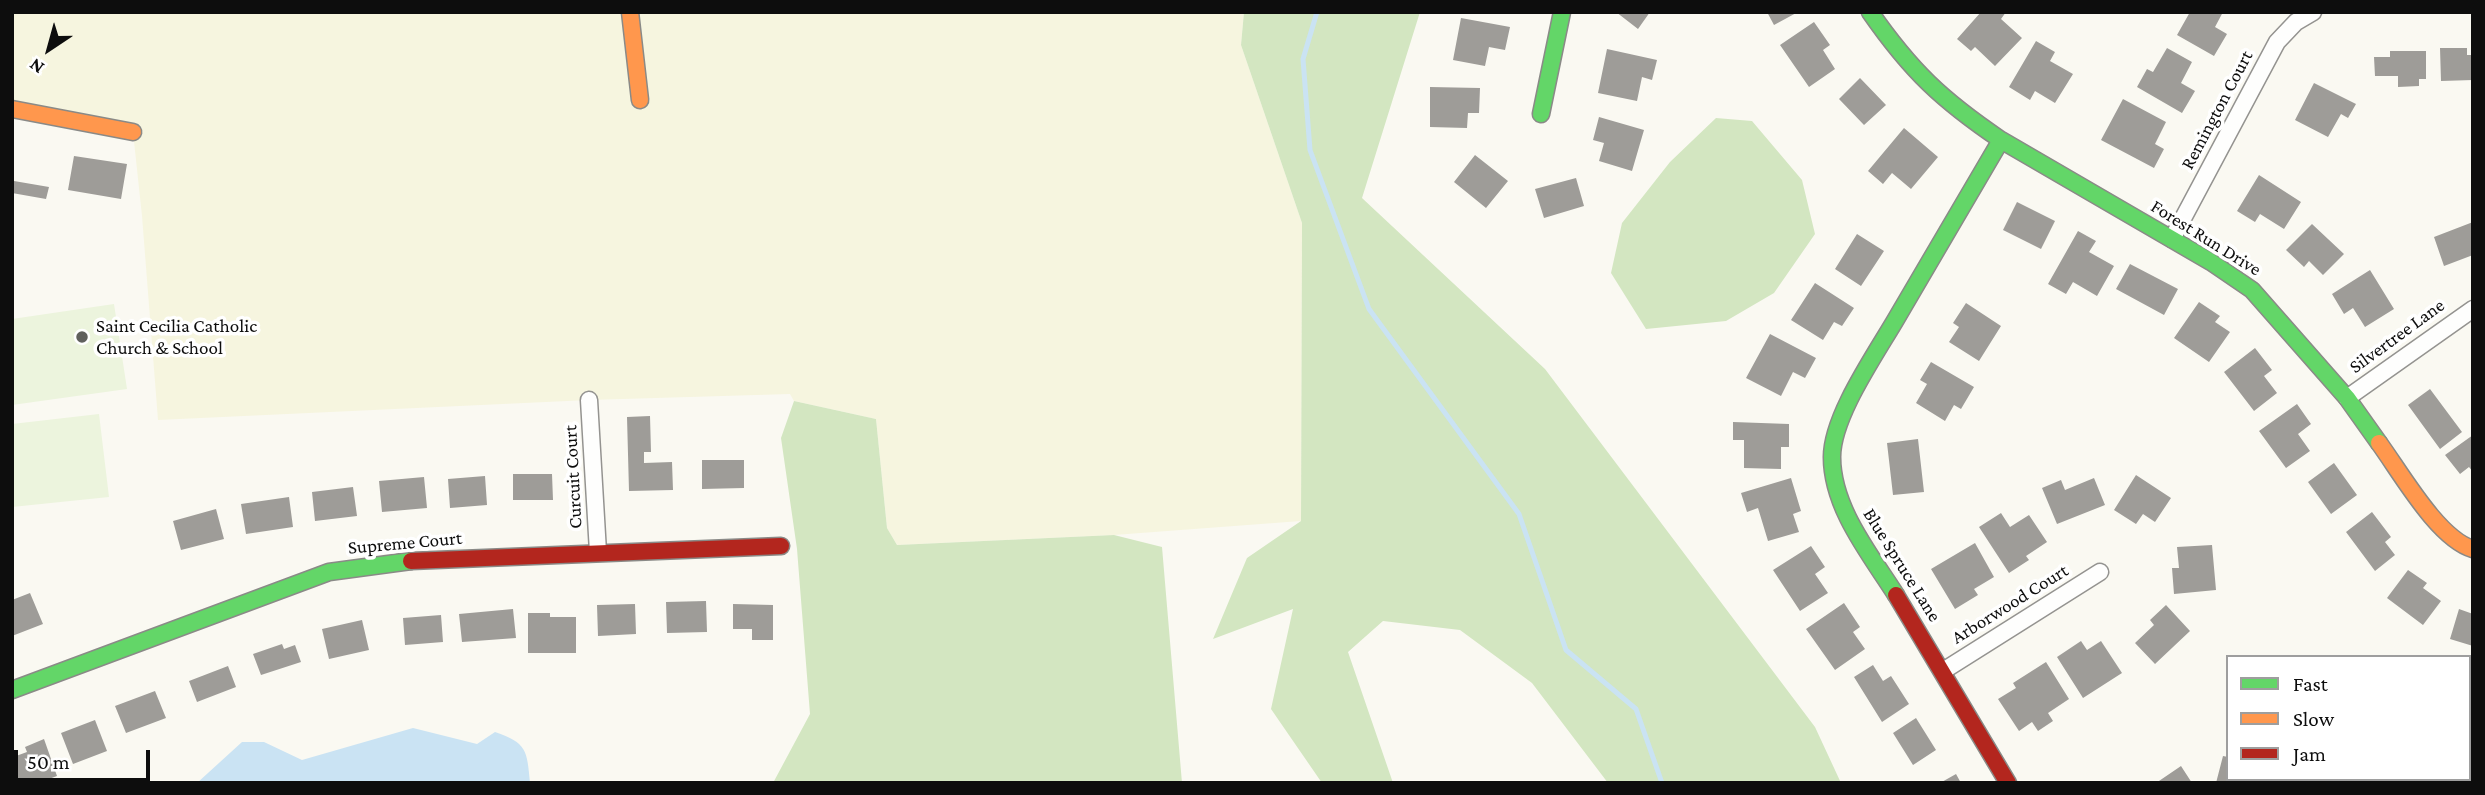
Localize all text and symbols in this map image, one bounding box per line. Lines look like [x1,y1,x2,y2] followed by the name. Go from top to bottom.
[14,14,84,84] north arrow
[2176,47,2258,173] street label: Remington Court
[25,54,48,79] text: N
[2147,195,2265,281] street label: Forest Run Drive
[2345,294,2449,378] street label: Silvertree Lane
[96,315,257,359] place label: Saint Cecilia Catholic Church & School
[74,329,90,345] marker: Saint Cecilia Catholic Church & School
[559,424,587,530] street label: Curcuit Court
[1858,504,1946,626] street label: Blue Spruce Lane
[347,527,463,559] street label: Supreme Court
[1947,559,2073,649] street label: Arborwood Court
[2226,655,2471,781] legend
[2293,672,2328,696] text: Fast
[2293,707,2334,731] text: Slow
[18,736,154,780] scale bar
[2293,742,2326,766] text: Jam
[27,750,70,774] text: 50 m

